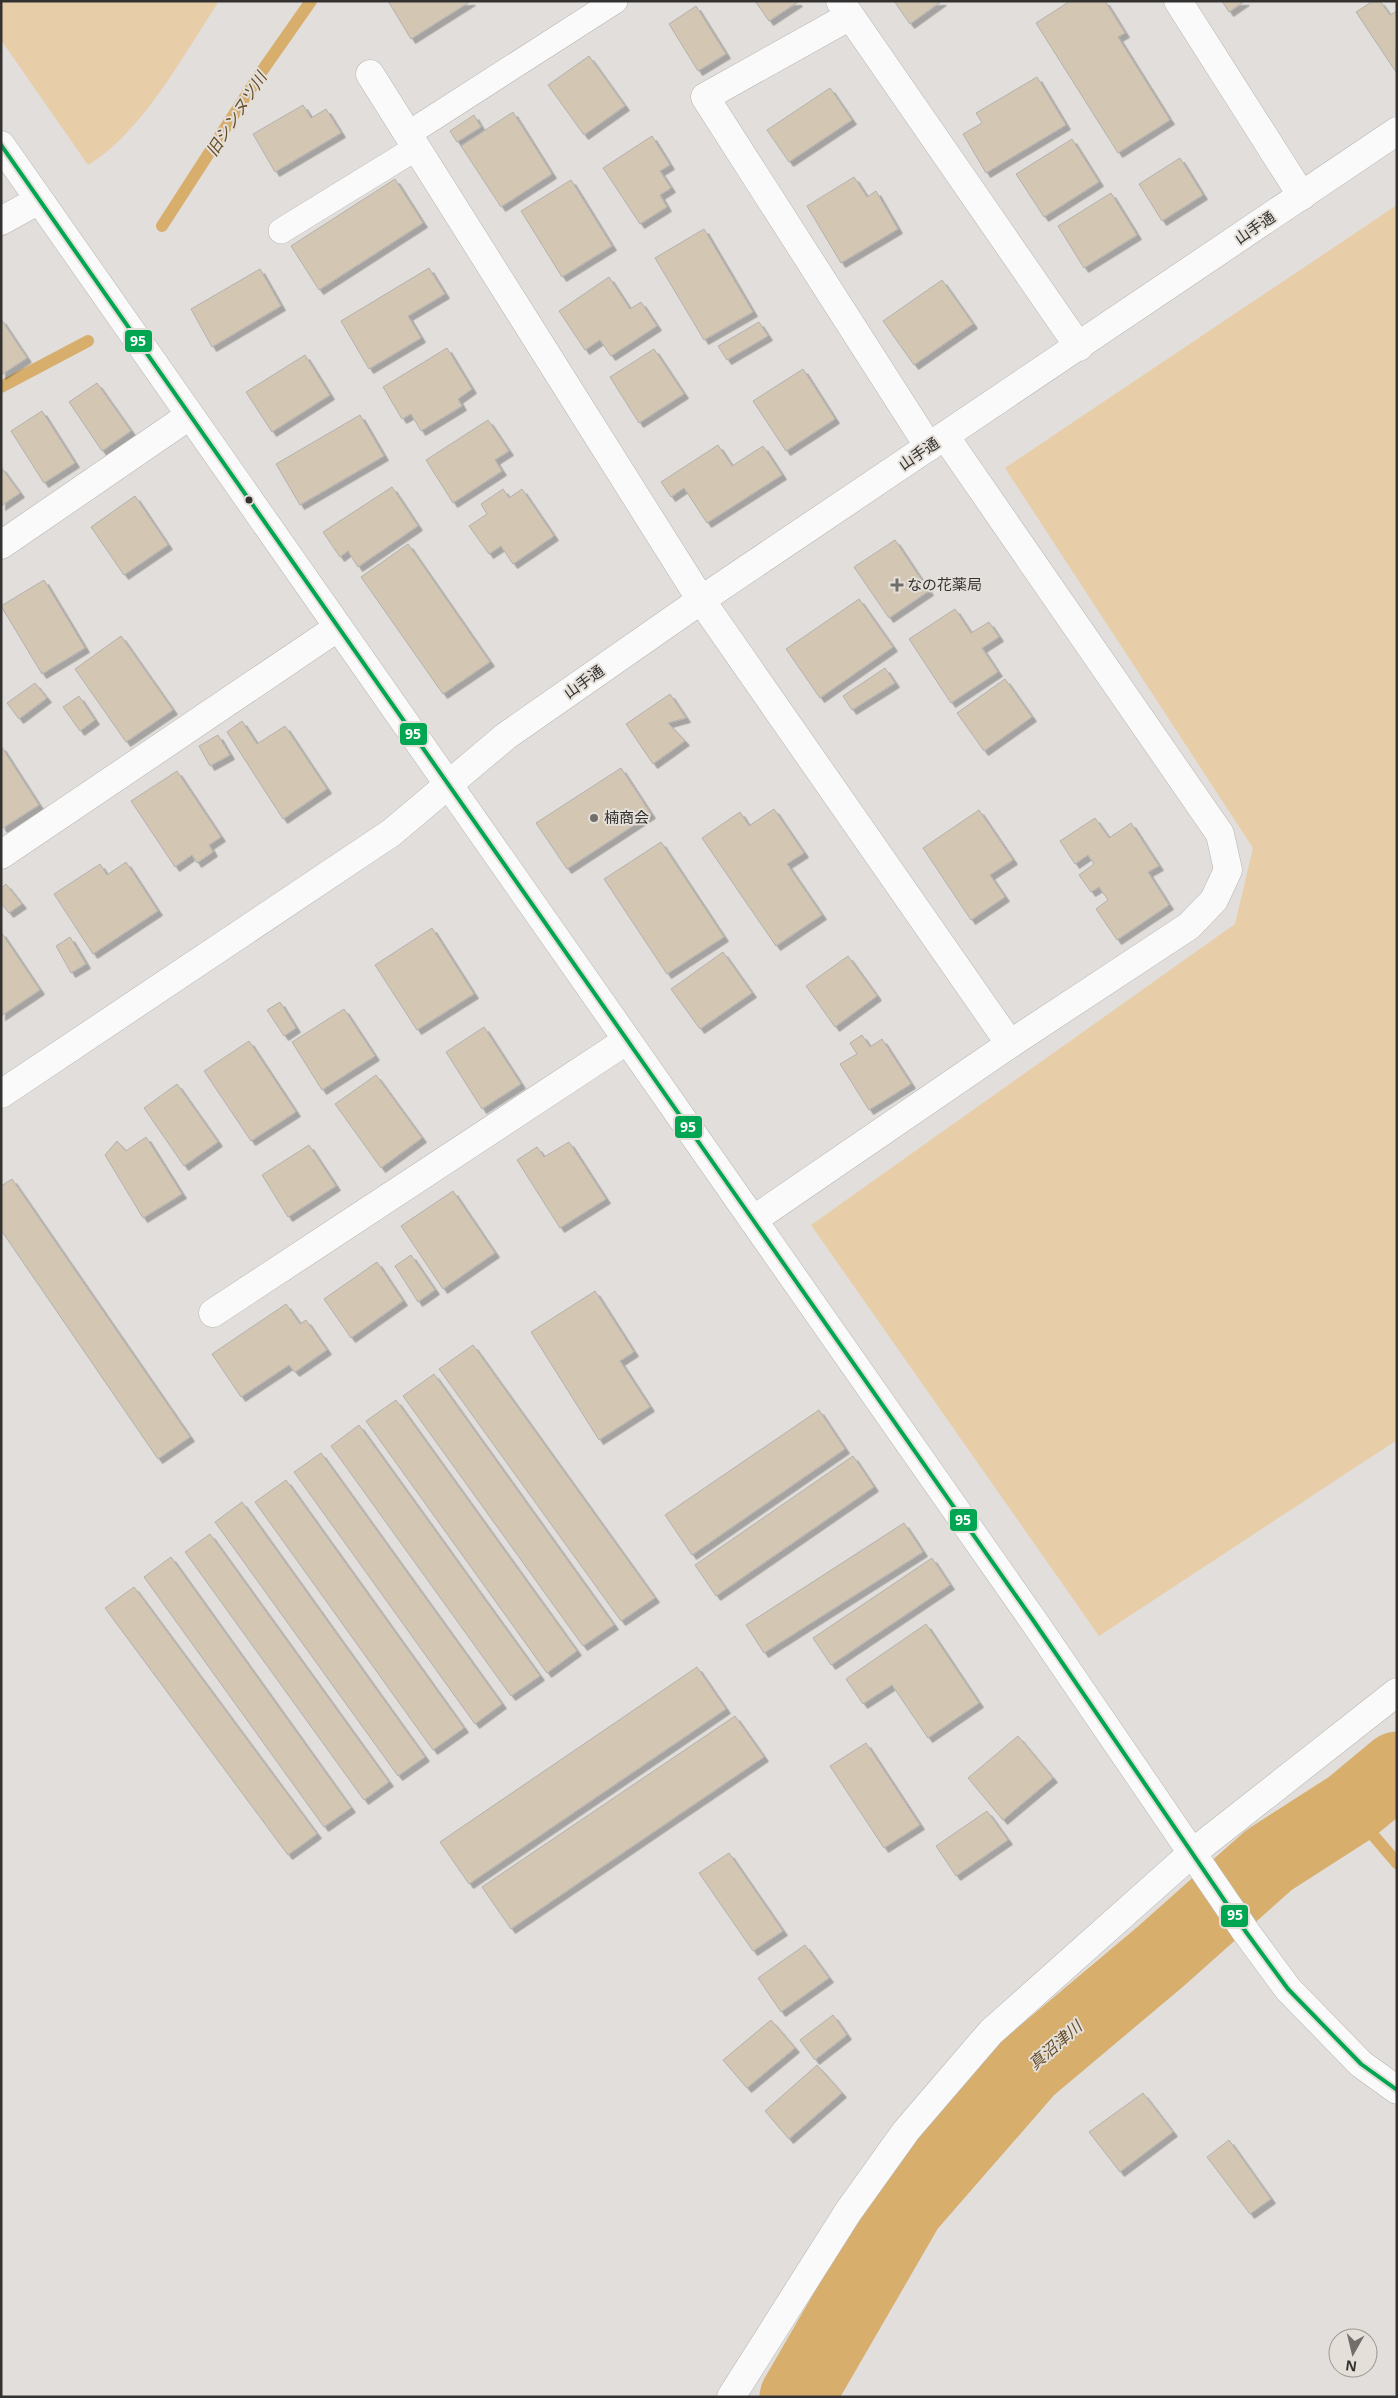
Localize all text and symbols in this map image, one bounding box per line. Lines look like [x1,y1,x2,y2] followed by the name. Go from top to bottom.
[201,66,272,160] water label: 旧シンヌツ川
[1230,206,1279,248] street label: 山手通
[124,329,153,353] line badge: 95
[130,331,146,350] text: 95
[894,432,943,474] street label: 山手通
[244,495,254,505] unlabelled marker
[907,574,982,594] place label: なの花薬局
[891,579,903,591] marker: なの花薬局
[559,660,608,702] street label: 山手通
[399,722,428,746] line badge: 95
[405,724,421,743] text: 95
[604,807,649,827] place label: 楠商会
[588,812,600,824] marker: 楠商会
[674,1115,703,1139] line badge: 95
[680,1117,696,1136] text: 95
[949,1508,978,1532] line badge: 95
[955,1510,971,1529] text: 95
[1220,1904,1249,1928] line badge: 95
[1227,1905,1243,1924] text: 95
[1024,2014,1088,2074] water label: 真沼津川
[1328,2328,1378,2378] north arrow
[1344,2356,1358,2377] text: N

